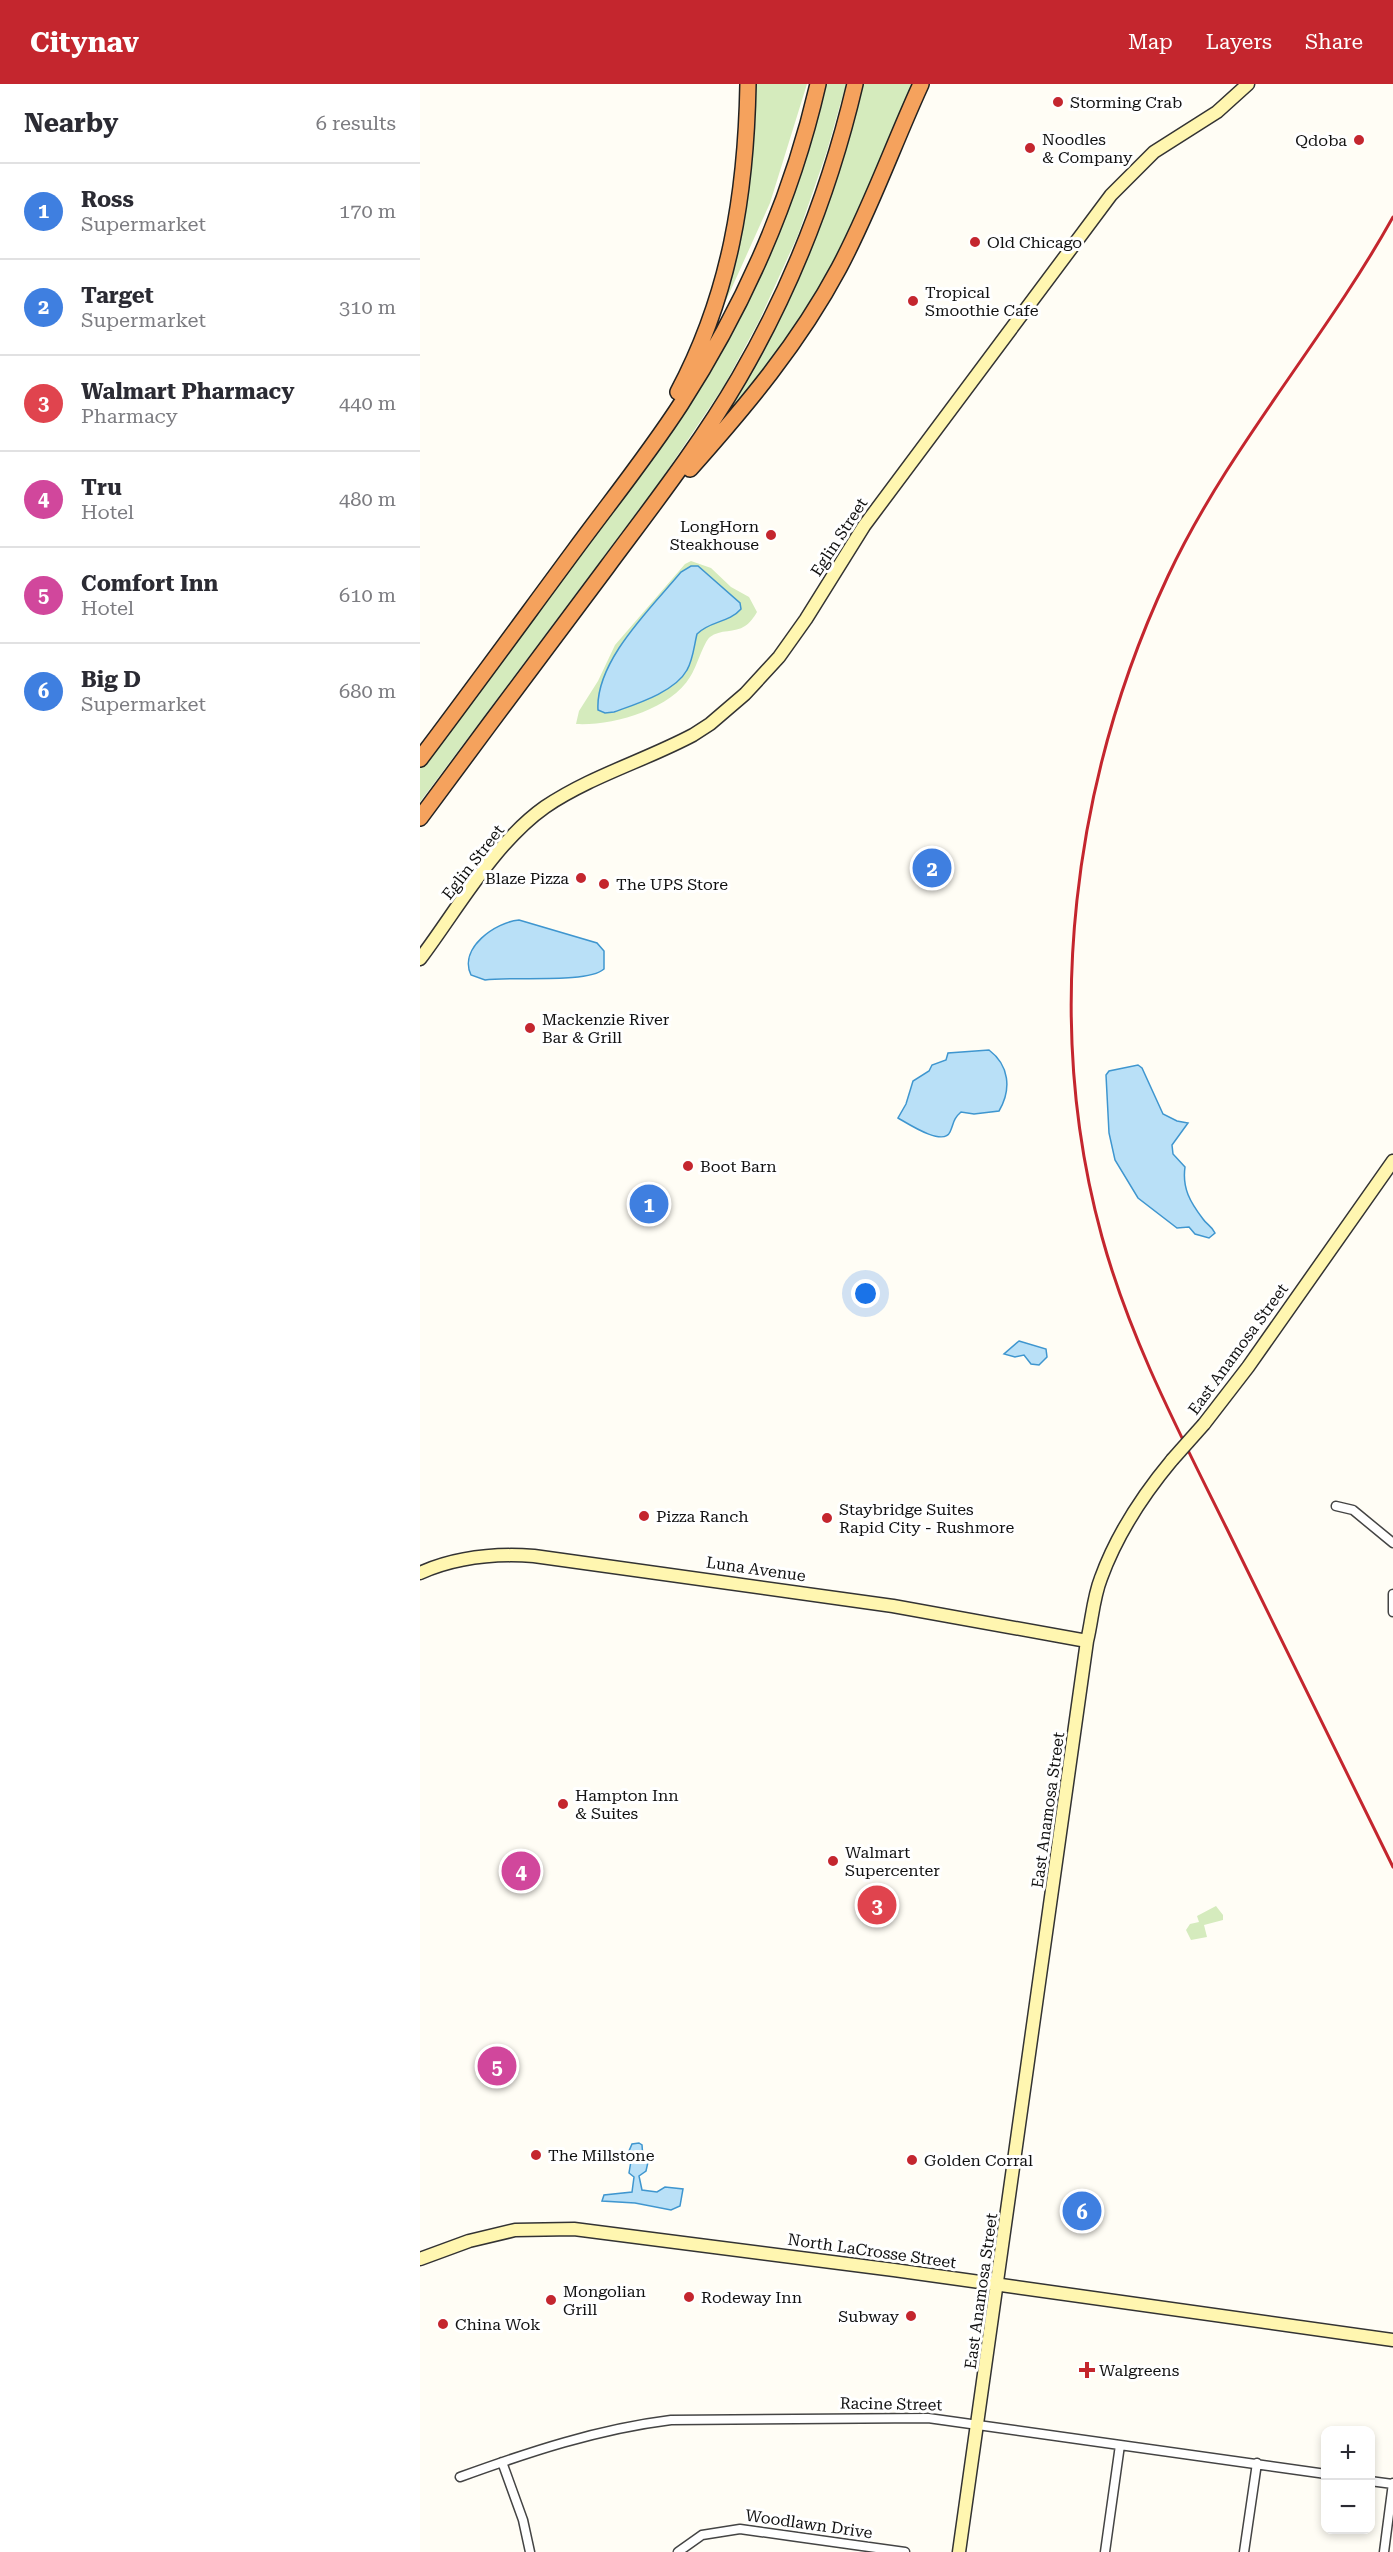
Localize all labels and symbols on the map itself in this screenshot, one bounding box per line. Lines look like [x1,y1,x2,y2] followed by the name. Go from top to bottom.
[1070,93,1182,112] place label: Storming Crab
[1051,95,1065,109] marker: Storming Crab
[1042,130,1133,167] place label: Noodles & Company
[1295,131,1347,150] place label: Qdoba
[1352,133,1366,147] marker: Qdoba
[1023,141,1037,155] marker: Noodles & Company
[987,233,1082,252] place label: Old Chicago
[968,235,982,249] marker: Old Chicago
[925,283,1039,320] place label: Tropical Smoothie Cafe
[906,294,920,308] marker: Tropical Smoothie Cafe
[807,494,871,580] street label: Eglin Street
[670,517,759,554] place label: LongHorn Steakhouse
[764,528,778,542] marker: LongHorn Steakhouse
[438,821,508,903] street label: Eglin Street
[912,846,952,890] pin: 2
[485,869,569,888] place label: Blaze Pizza
[574,871,588,885] marker: Blaze Pizza
[616,875,728,894] place label: The UPS Store
[597,877,611,891] marker: The UPS Store
[542,1010,670,1047] place label: Mackenzie River Bar & Grill
[523,1021,537,1035] marker: Mackenzie River Bar & Grill
[700,1157,777,1176] place label: Boot Barn
[681,1159,695,1173] marker: Boot Barn
[630,1182,668,1226] pin: 1
[851,1279,880,1308] your location
[1184,1280,1292,1418] street label: East Anamosa Street
[839,1500,1015,1537] place label: Staybridge Suites Rapid City - Rushmore
[656,1507,749,1526] place label: Pizza Ranch
[637,1509,651,1523] marker: Pizza Ranch
[820,1511,834,1525] marker: Staybridge Suites Rapid City - Rushmore
[705,1553,807,1585] street label: Luna Avenue
[1028,1731,1068,1889] street label: East Anamosa Street
[575,1786,679,1823] place label: Hampton Inn & Suites
[556,1797,570,1811] marker: Hampton Inn & Suites
[845,1843,940,1880] place label: Walmart Supercenter
[502,1848,540,1894] pin: 4
[826,1854,840,1868] marker: Walmart Supercenter
[858,1882,896,1928] pin: 3
[478,2044,517,2088] pin: 5
[548,2146,655,2165] place label: The Millstone
[529,2148,543,2162] marker: The Millstone
[924,2151,1033,2170] place label: Golden Corral
[905,2153,919,2167] marker: Golden Corral
[1062,2188,1102,2234] pin: 6
[961,2212,1001,2370] street label: East Anamosa Street
[787,2230,957,2272] street label: North LaCrosse Street
[563,2282,646,2319] place label: Mongolian Grill
[701,2288,802,2307] place label: Rodeway Inn
[682,2290,696,2304] marker: Rodeway Inn
[544,2293,558,2307] marker: Mongolian Grill
[838,2307,900,2326] place label: Subway
[904,2309,918,2323] marker: Subway
[455,2315,541,2334] place label: China Wok
[436,2317,450,2331] marker: China Wok
[1099,2361,1180,2380] place label: Walgreens
[1080,2363,1094,2377] marker: Walgreens
[840,2394,942,2414] street label: Racine Street
[744,2506,874,2542] street label: Woodlawn Drive

